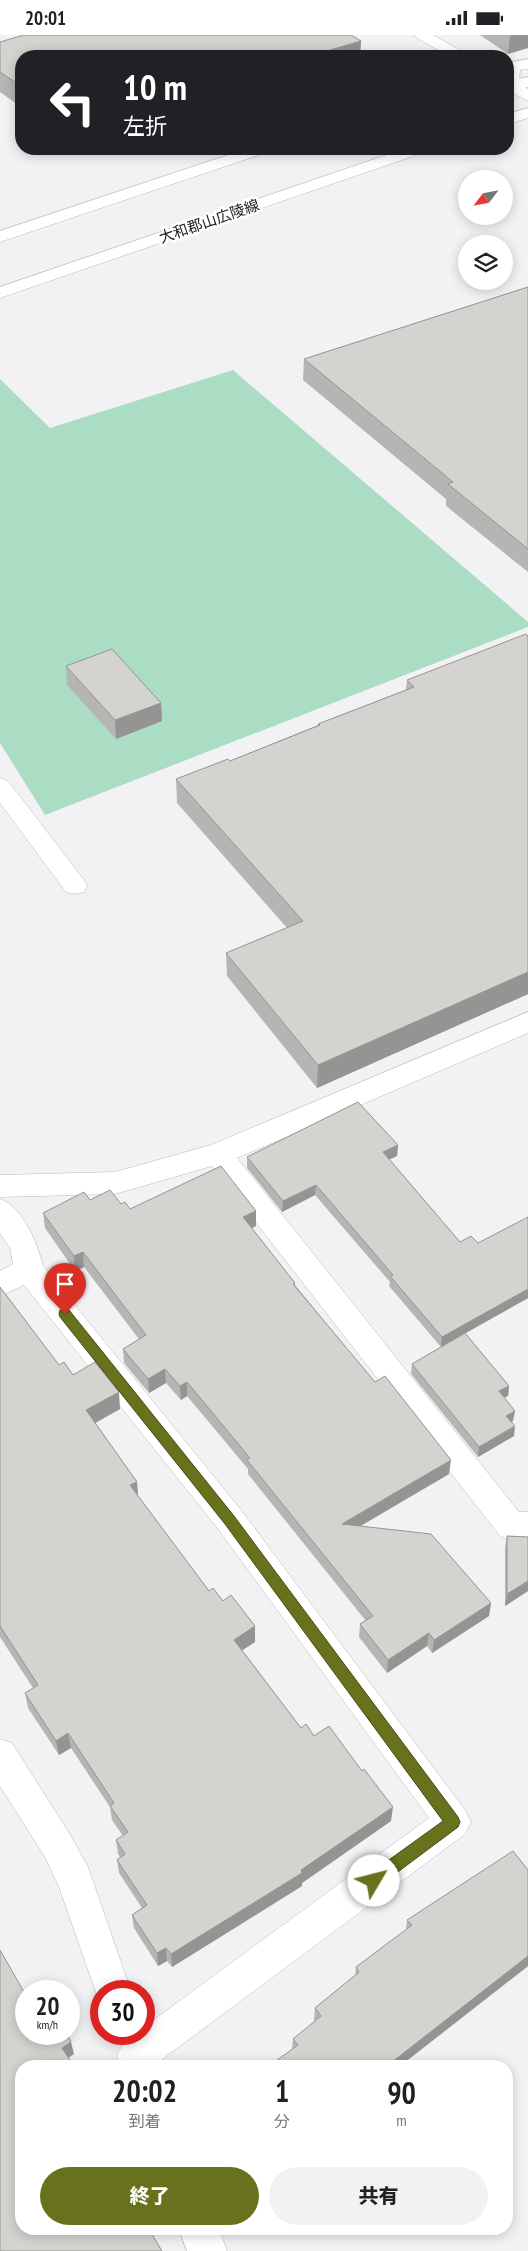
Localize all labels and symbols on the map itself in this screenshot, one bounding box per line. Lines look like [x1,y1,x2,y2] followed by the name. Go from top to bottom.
[458,170,512,225] north arrow
[156,195,262,247] street label: 大和郡山広陵線
[44,1263,86,1314] pin
[347,1854,399,1906] position arrow
[90,1980,155,2045] speed limit sign: 30

